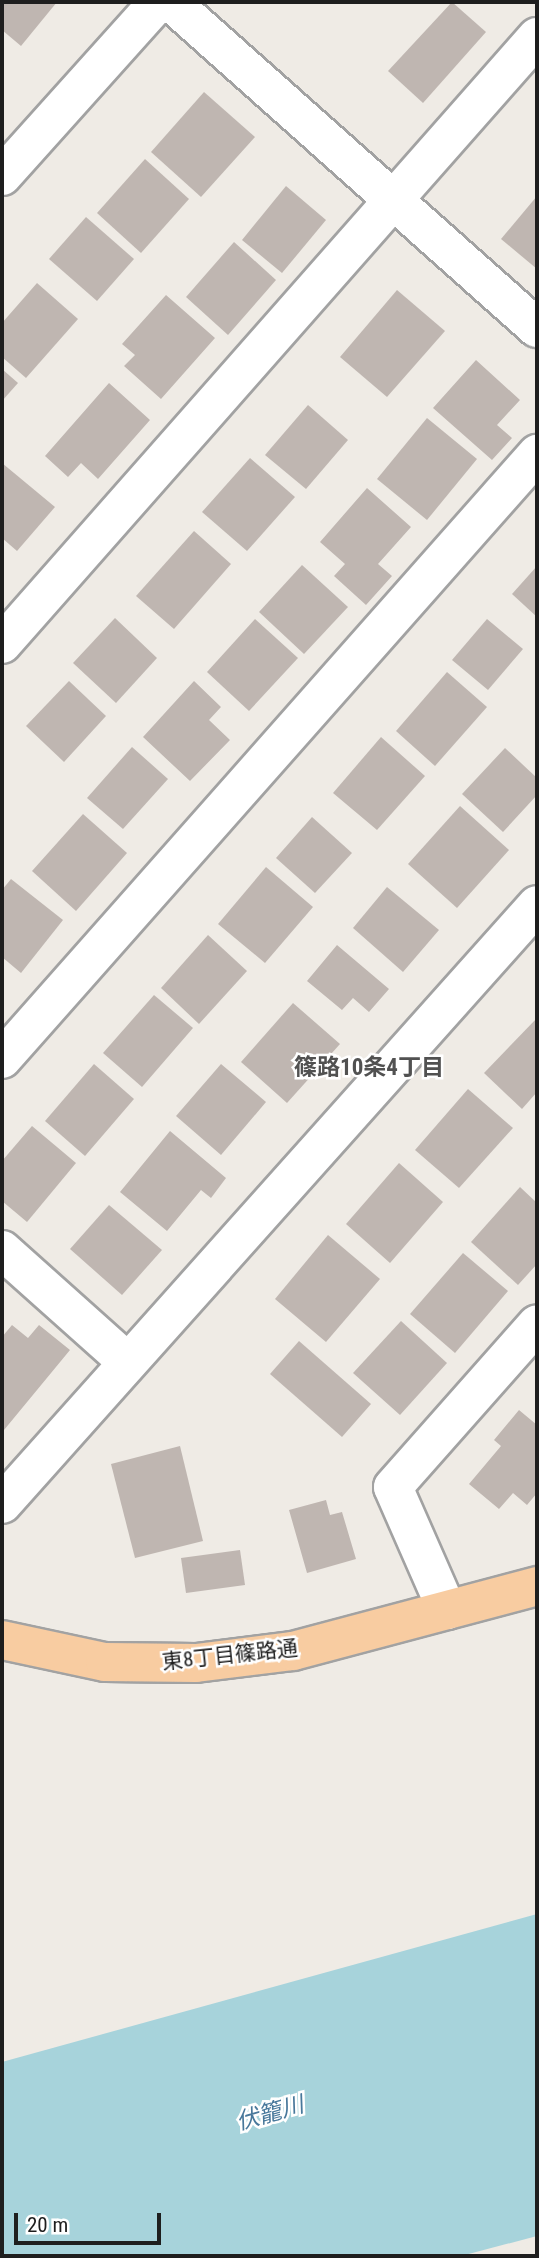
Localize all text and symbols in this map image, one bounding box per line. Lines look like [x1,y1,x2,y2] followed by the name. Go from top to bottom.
[294,1054,444,1082] district label: 篠路10条4丁目
[161,1635,299,1675] street label: 東8丁目篠路通
[233,2091,307,2137] water label: 伏籠川
[18,2198,164,2242] scale bar
[27,2213,68,2237] text: 20 m

